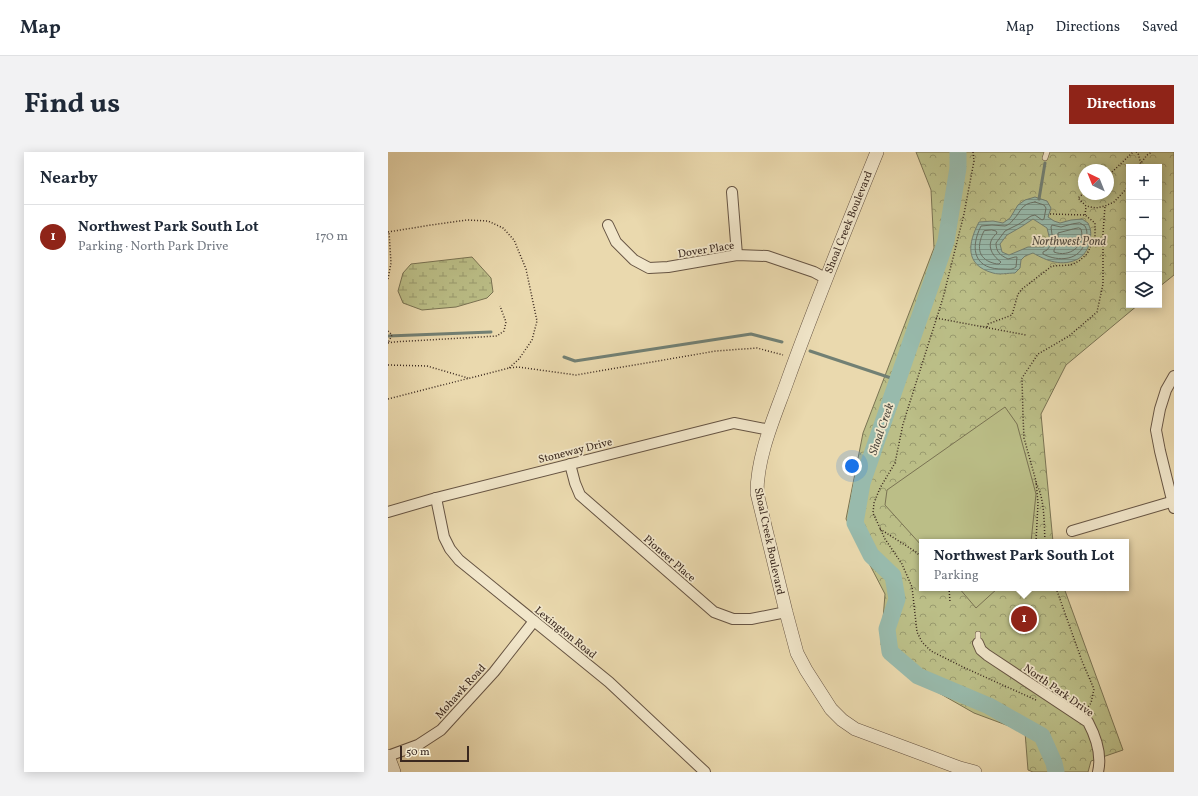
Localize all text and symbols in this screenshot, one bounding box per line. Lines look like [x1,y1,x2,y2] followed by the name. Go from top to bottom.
[20,15,61,41] text: Map
[1006,18,1034,37] text: Map
[1056,18,1120,37] text: Directions
[1142,18,1178,37] text: Saved
[24,85,120,124] text: Find us
[1069,85,1174,124] button: Directions
[1078,164,1114,200] north arrow
[1126,164,1162,308] map controls
[1126,164,1162,200] button: +
[40,167,98,190] text: Nearby
[822,169,877,276] street label: Shoal Creek Boulevard
[1126,200,1162,236] button: −
[78,217,259,238] text: Northwest Park South Lot
[50,228,56,246] text: 1
[315,228,348,246] text: 170 m
[1032,234,1107,250] water label: Northwest Pond
[1126,236,1162,272] button: locate
[78,238,228,256] text: Parking · North Park Drive
[677,239,735,262] street label: Dover Place
[1126,272,1162,308] button: layers
[866,401,898,457] water label: Shoal Creek
[537,435,614,468] street label: Stoneway Drive
[842,456,862,476] your location
[750,486,787,596] street label: Shoal Creek Boulevard
[640,532,698,586] street label: Pioneer Place
[919,539,1129,591] popup
[934,546,1114,567] text: Northwest Park South Lot
[934,567,979,585] text: Parking
[531,603,599,663] street label: Lexington Road
[1011,604,1037,634] pin: 1
[432,661,490,723] street label: Mohawk Road
[1020,661,1096,721] street label: North Park Drive
[400,744,469,763] scale bar
[406,745,430,760] text: 50 m

